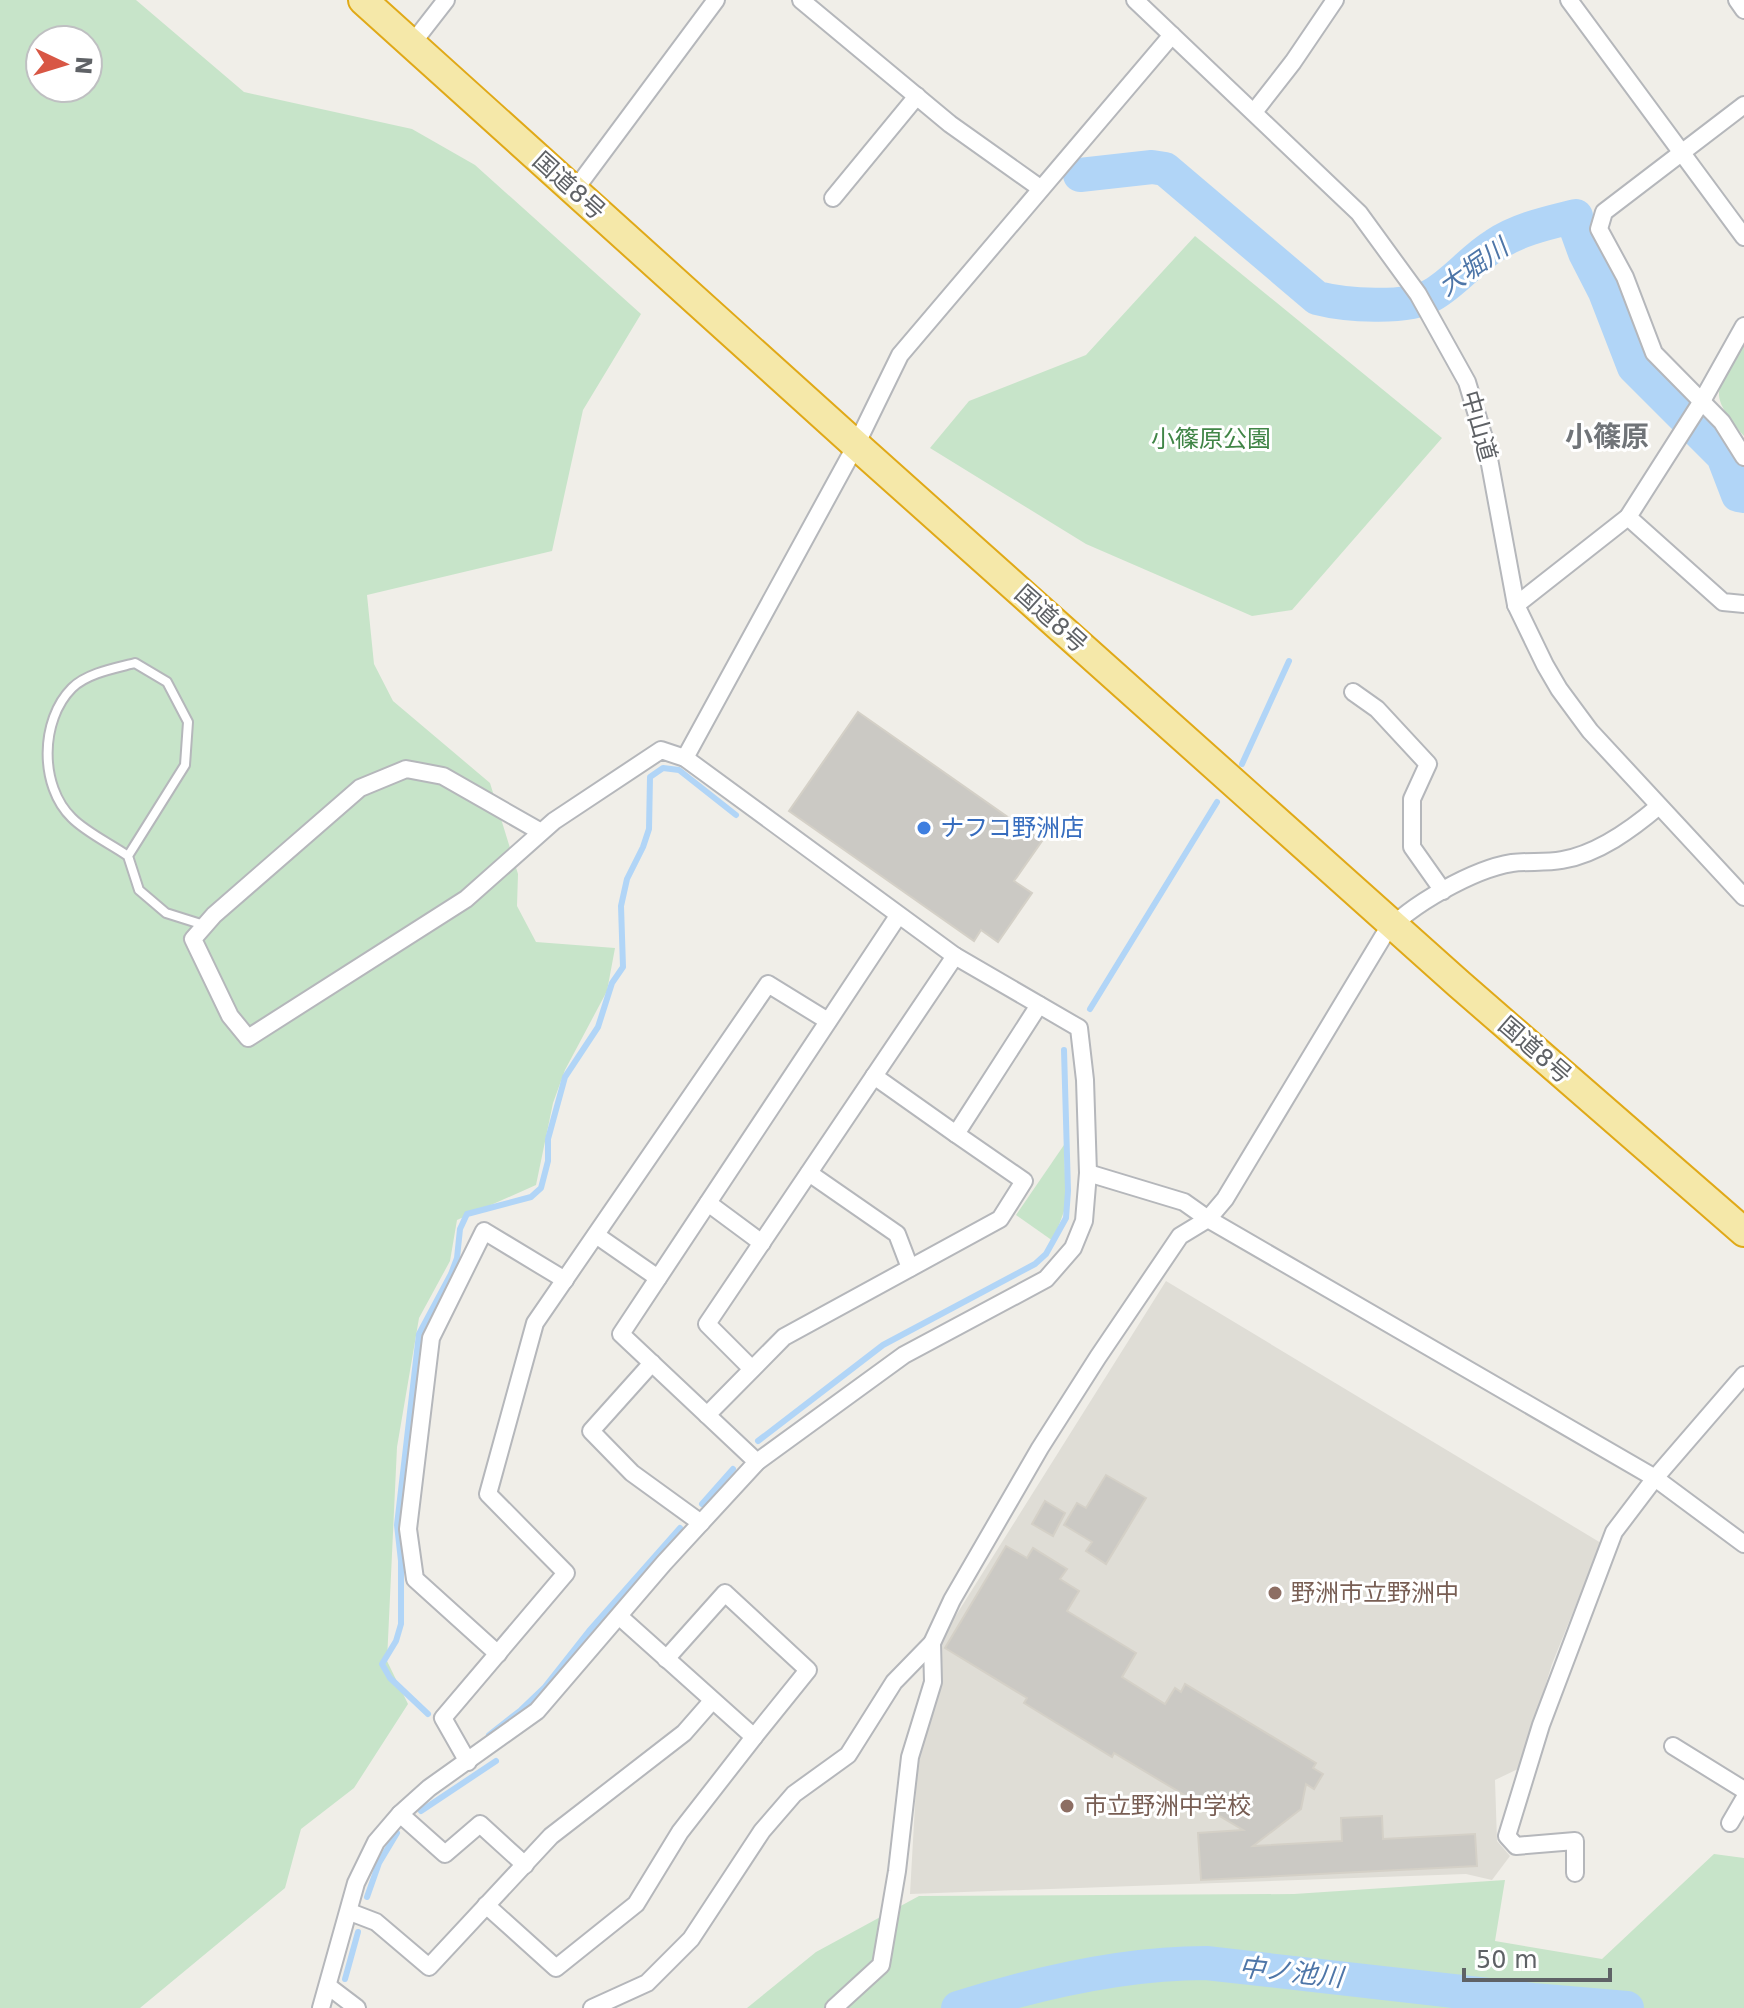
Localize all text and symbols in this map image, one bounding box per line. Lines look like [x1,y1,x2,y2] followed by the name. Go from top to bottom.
[24,24,104,104] north arrow
[70,55,97,75] text: N
[527,146,611,226] street label: 国道8号
[1432,231,1516,302] water label: 大堀川
[1456,388,1502,464] street label: 中山道
[1565,420,1649,453] district label: 小篠原
[1151,425,1271,453] park label: 小篠原公園
[1009,579,1093,659] street label: 国道8号
[940,814,1084,842] place label: ナフコ野洲店
[915,819,933,837] marker: ナフコ野洲店
[1493,1011,1577,1089] street label: 国道8号
[1291,1579,1459,1607] place label: 野洲市立野洲中
[1266,1584,1284,1602] marker: 野洲市立野洲中
[1083,1792,1251,1820] place label: 市立野洲中学校
[1058,1797,1076,1815] marker: 市立野洲中学校
[1464,1932,1610,1982] scale bar
[1476,1946,1538,1974] text: 50 m
[1238,1952,1347,1993] water label: 中ノ池川

